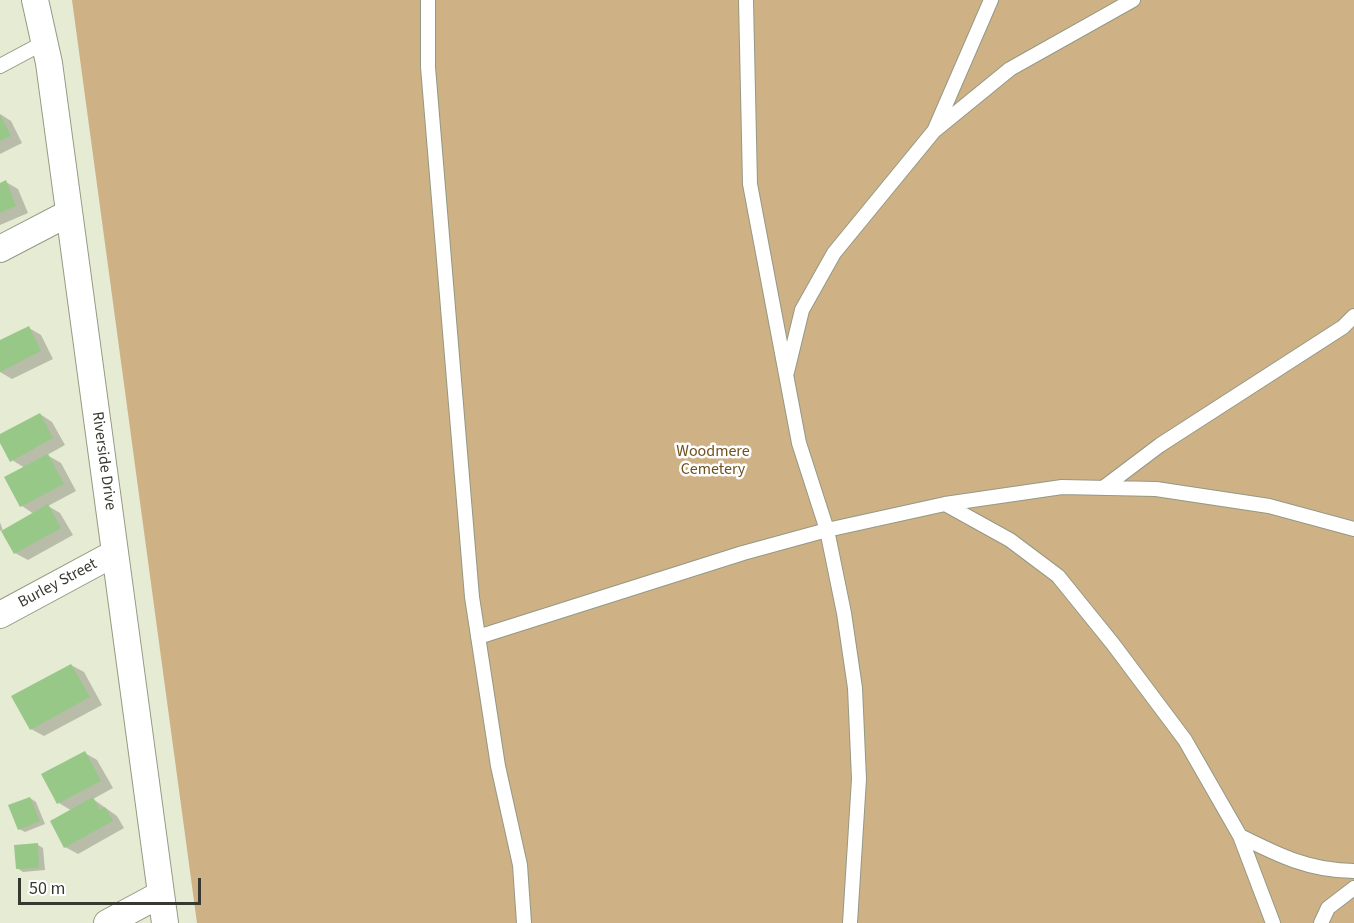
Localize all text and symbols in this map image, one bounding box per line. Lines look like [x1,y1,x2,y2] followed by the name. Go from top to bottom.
[87,411,119,511] street label: Riverside Drive
[676,442,750,480] park label: Woodmere Cemetery
[15,555,101,613] street label: Burley Street
[21,866,204,904] scale bar
[29,876,65,901] text: 50 m

